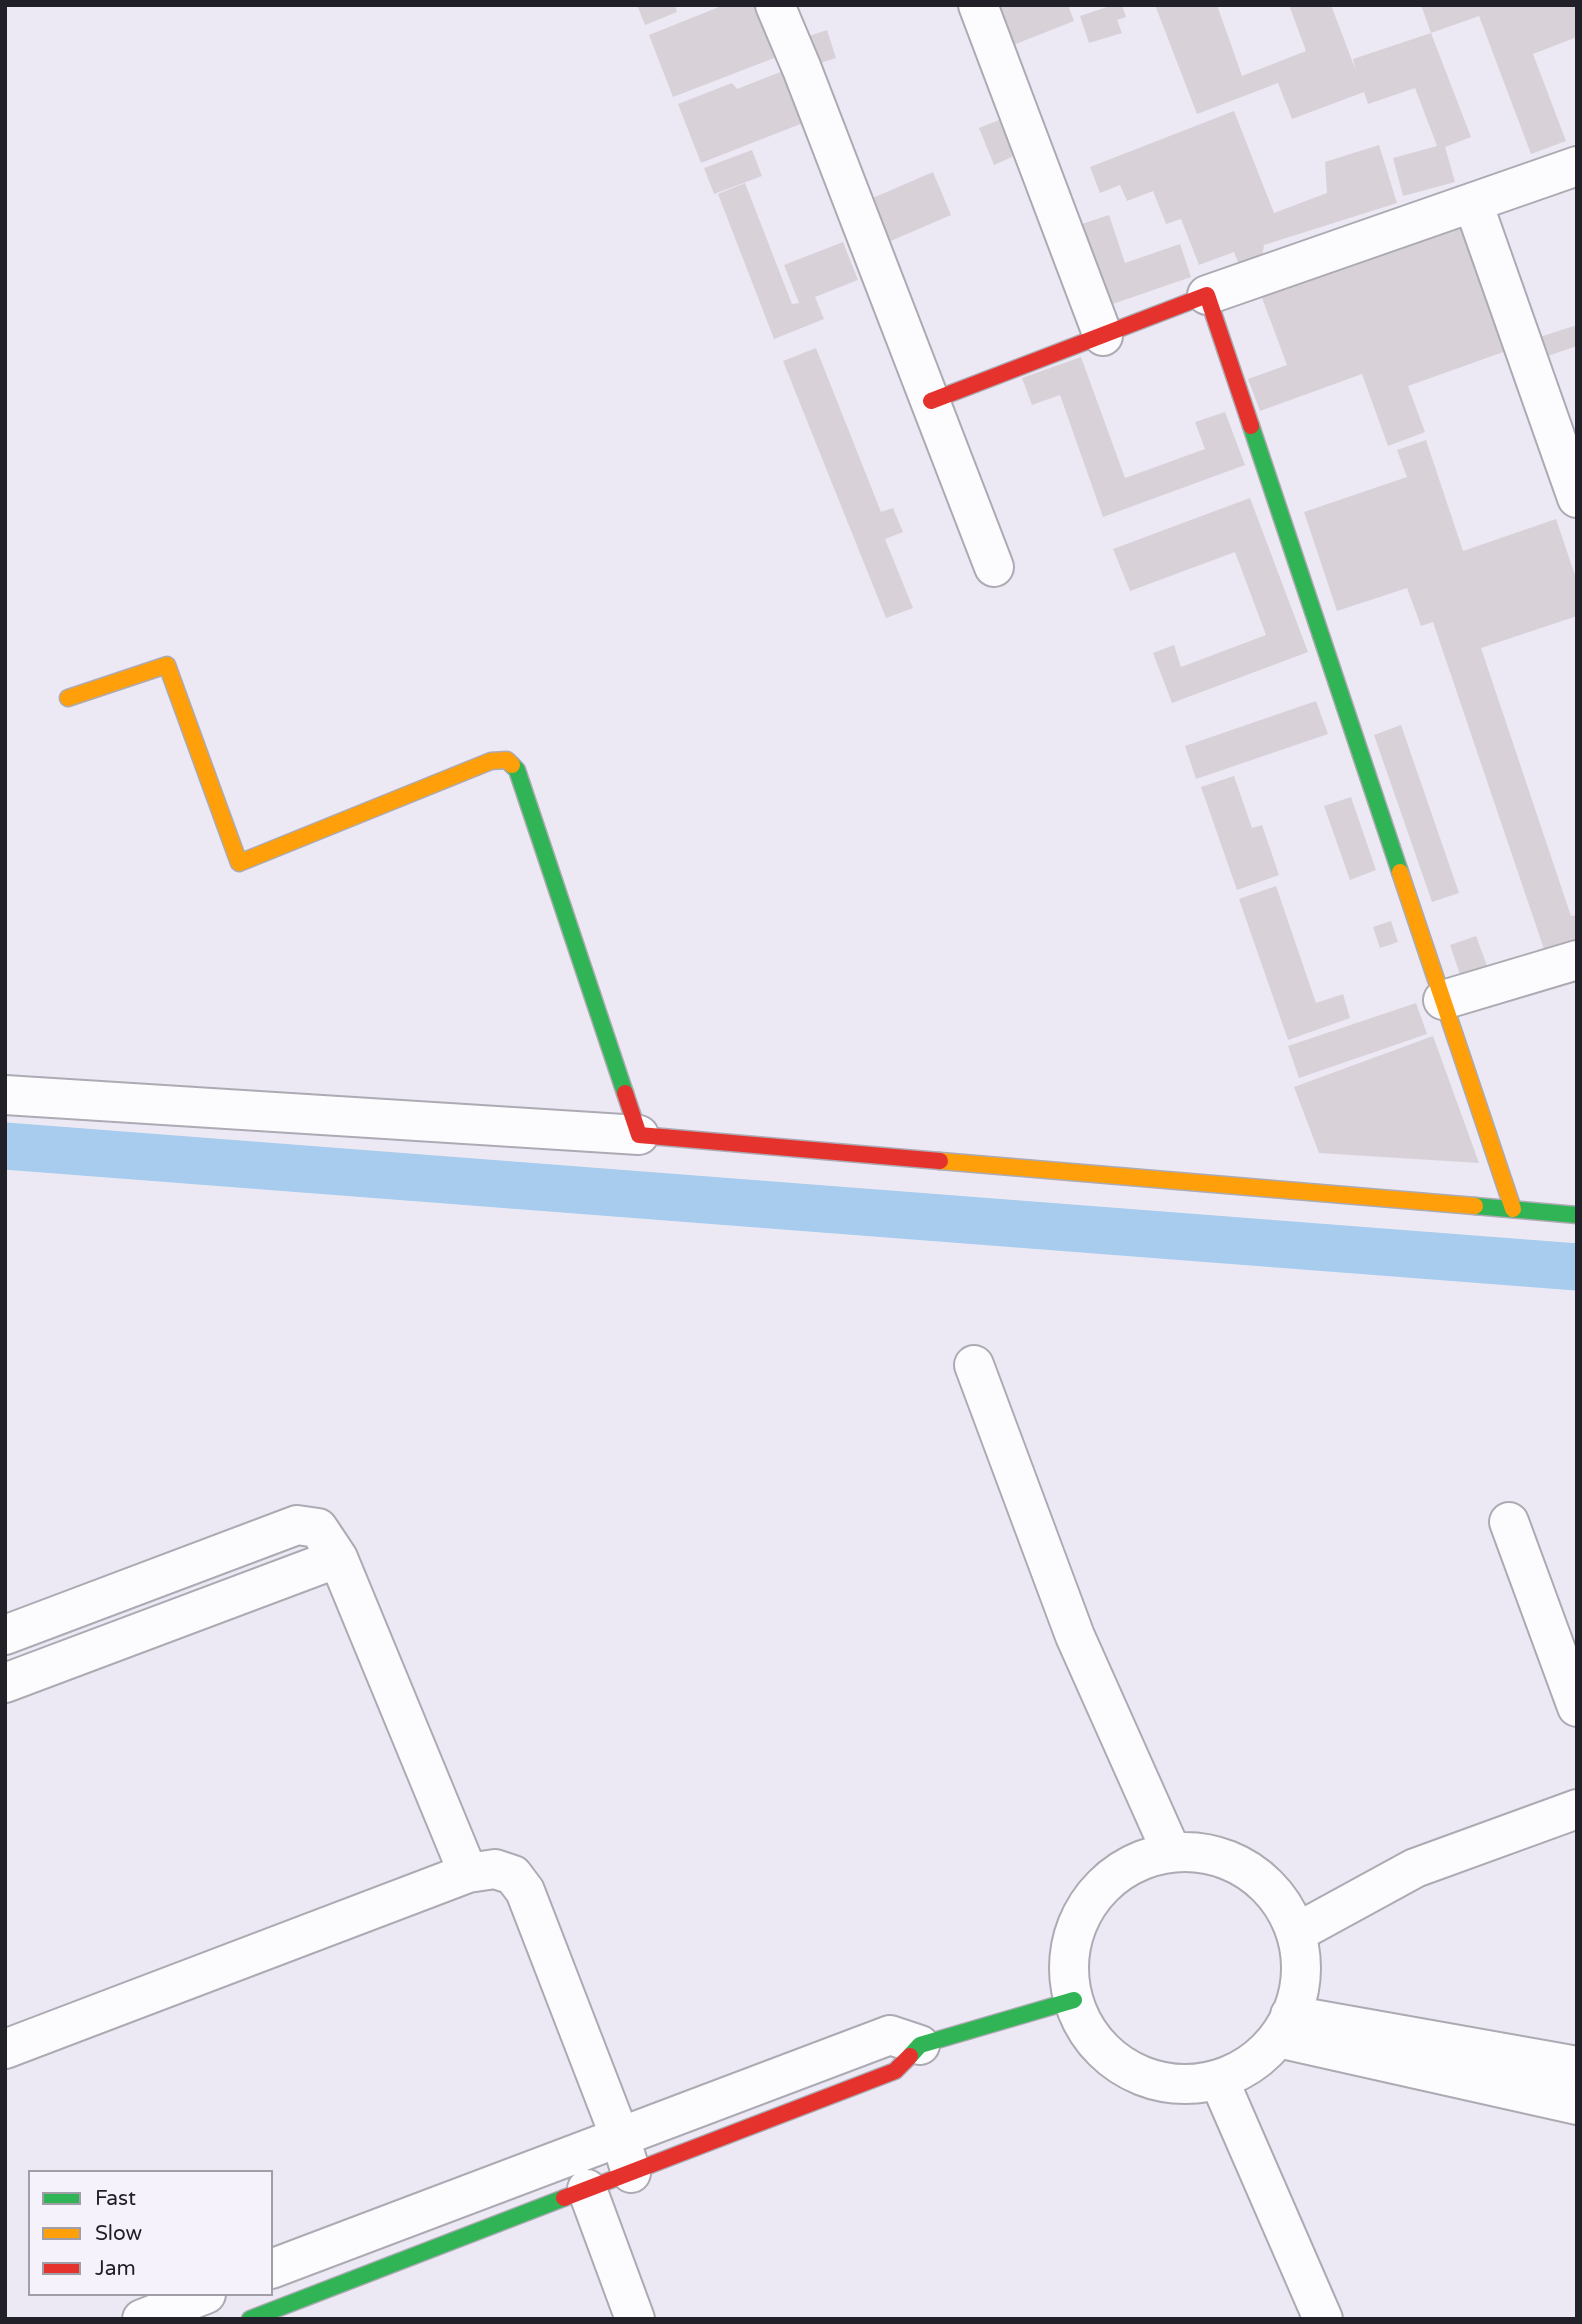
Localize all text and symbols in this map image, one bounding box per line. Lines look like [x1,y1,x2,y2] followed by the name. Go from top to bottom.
[28,2170,273,2296] legend
[95,2186,136,2211] text: Fast
[95,2221,142,2246] text: Slow
[95,2256,136,2281] text: Jam

